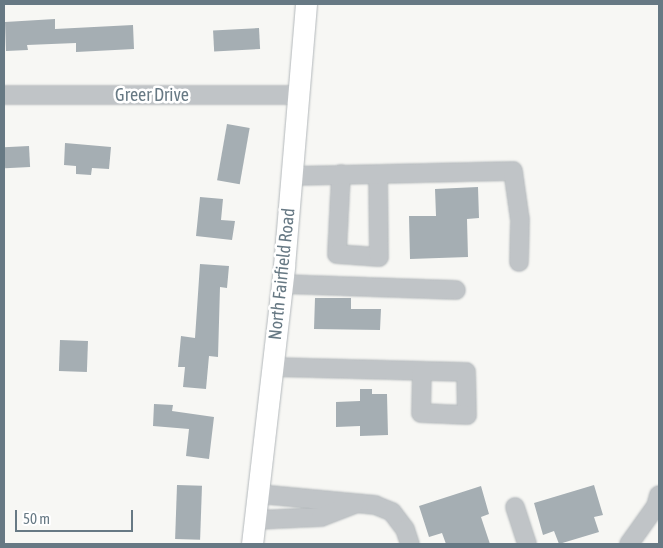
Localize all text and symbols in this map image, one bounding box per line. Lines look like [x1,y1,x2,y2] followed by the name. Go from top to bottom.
[115,84,189,106] street label: Greer Drive
[264,207,300,341] street label: North Fairfield Road
[18,500,135,532] scale bar
[23,510,50,527] text: 50 m

